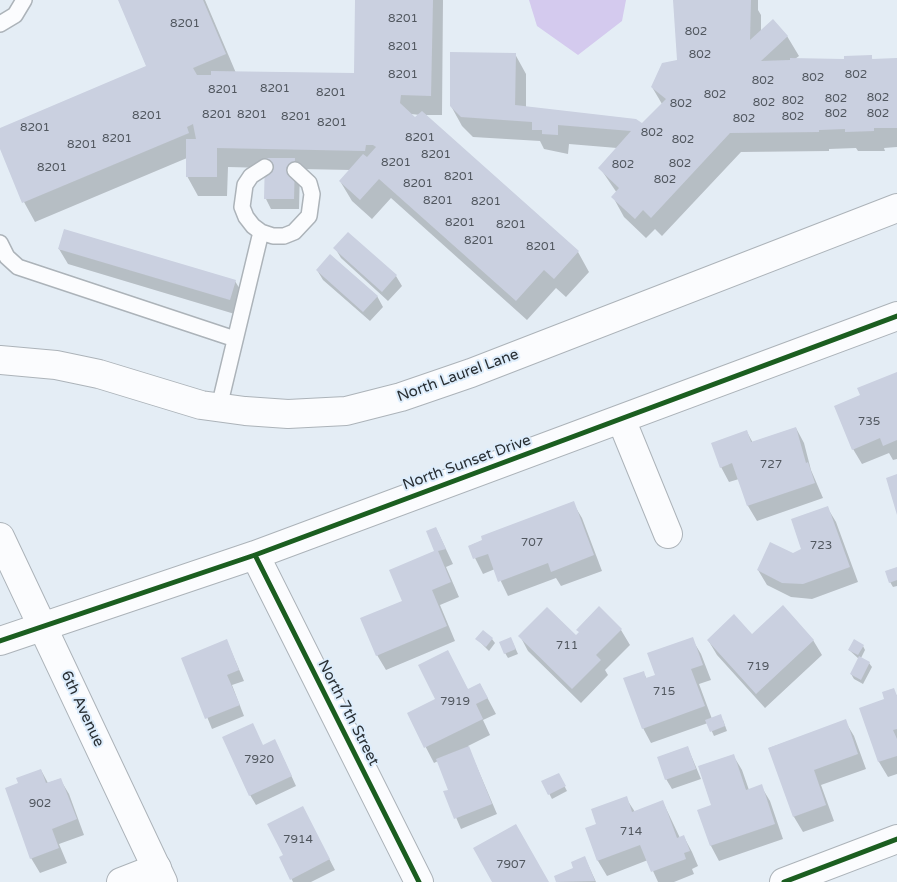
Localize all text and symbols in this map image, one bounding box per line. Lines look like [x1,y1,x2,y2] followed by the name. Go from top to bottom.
[388,12,418,26] house number: 8201
[170,17,200,31] house number: 8201
[685,25,707,39] house number: 802
[388,40,418,54] house number: 8201
[689,48,711,62] house number: 802
[388,68,418,82] house number: 8201
[845,68,867,82] house number: 802
[802,71,824,85] house number: 802
[752,74,774,88] house number: 802
[260,82,290,96] house number: 8201
[208,83,238,97] house number: 8201
[316,86,346,100] house number: 8201
[704,88,726,102] house number: 802
[867,91,889,105] house number: 802
[825,92,847,106] house number: 802
[782,94,804,108] house number: 802
[753,96,775,110] house number: 802
[670,97,692,111] house number: 802
[825,107,847,121] house number: 802
[867,107,889,121] house number: 802
[202,108,232,122] house number: 8201
[237,108,267,122] house number: 8201
[132,109,162,123] house number: 8201
[281,110,311,124] house number: 8201
[782,110,804,124] house number: 802
[733,112,755,126] house number: 802
[317,116,347,130] house number: 8201
[20,121,50,135] house number: 8201
[641,126,663,140] house number: 802
[405,131,435,145] house number: 8201
[102,132,132,146] house number: 8201
[672,133,694,147] house number: 802
[67,138,97,152] house number: 8201
[421,148,451,162] house number: 8201
[381,156,411,170] house number: 8201
[669,157,691,171] house number: 802
[612,158,634,172] house number: 802
[37,161,67,175] house number: 8201
[444,170,474,184] house number: 8201
[654,173,676,187] house number: 802
[403,177,433,191] house number: 8201
[423,194,453,208] house number: 8201
[471,195,501,209] house number: 8201
[445,216,475,230] house number: 8201
[496,218,526,232] house number: 8201
[464,234,494,248] house number: 8201
[526,240,556,254] house number: 8201
[395,346,521,406] street label: North Laurel Lane
[858,415,880,429] house number: 735
[400,431,534,495] street label: North Sunset Drive
[760,458,782,472] house number: 727
[521,536,543,550] house number: 707
[810,539,832,553] house number: 723
[556,639,578,653] house number: 711
[314,657,382,769] street label: North 7th Street
[747,660,769,674] house number: 719
[57,668,107,750] street label: 6th Avenue
[653,685,675,699] house number: 715
[440,695,470,709] house number: 7919
[244,753,274,767] house number: 7920
[29,797,51,811] house number: 902
[620,825,642,839] house number: 714
[283,833,313,847] house number: 7914
[496,858,526,872] house number: 7907

